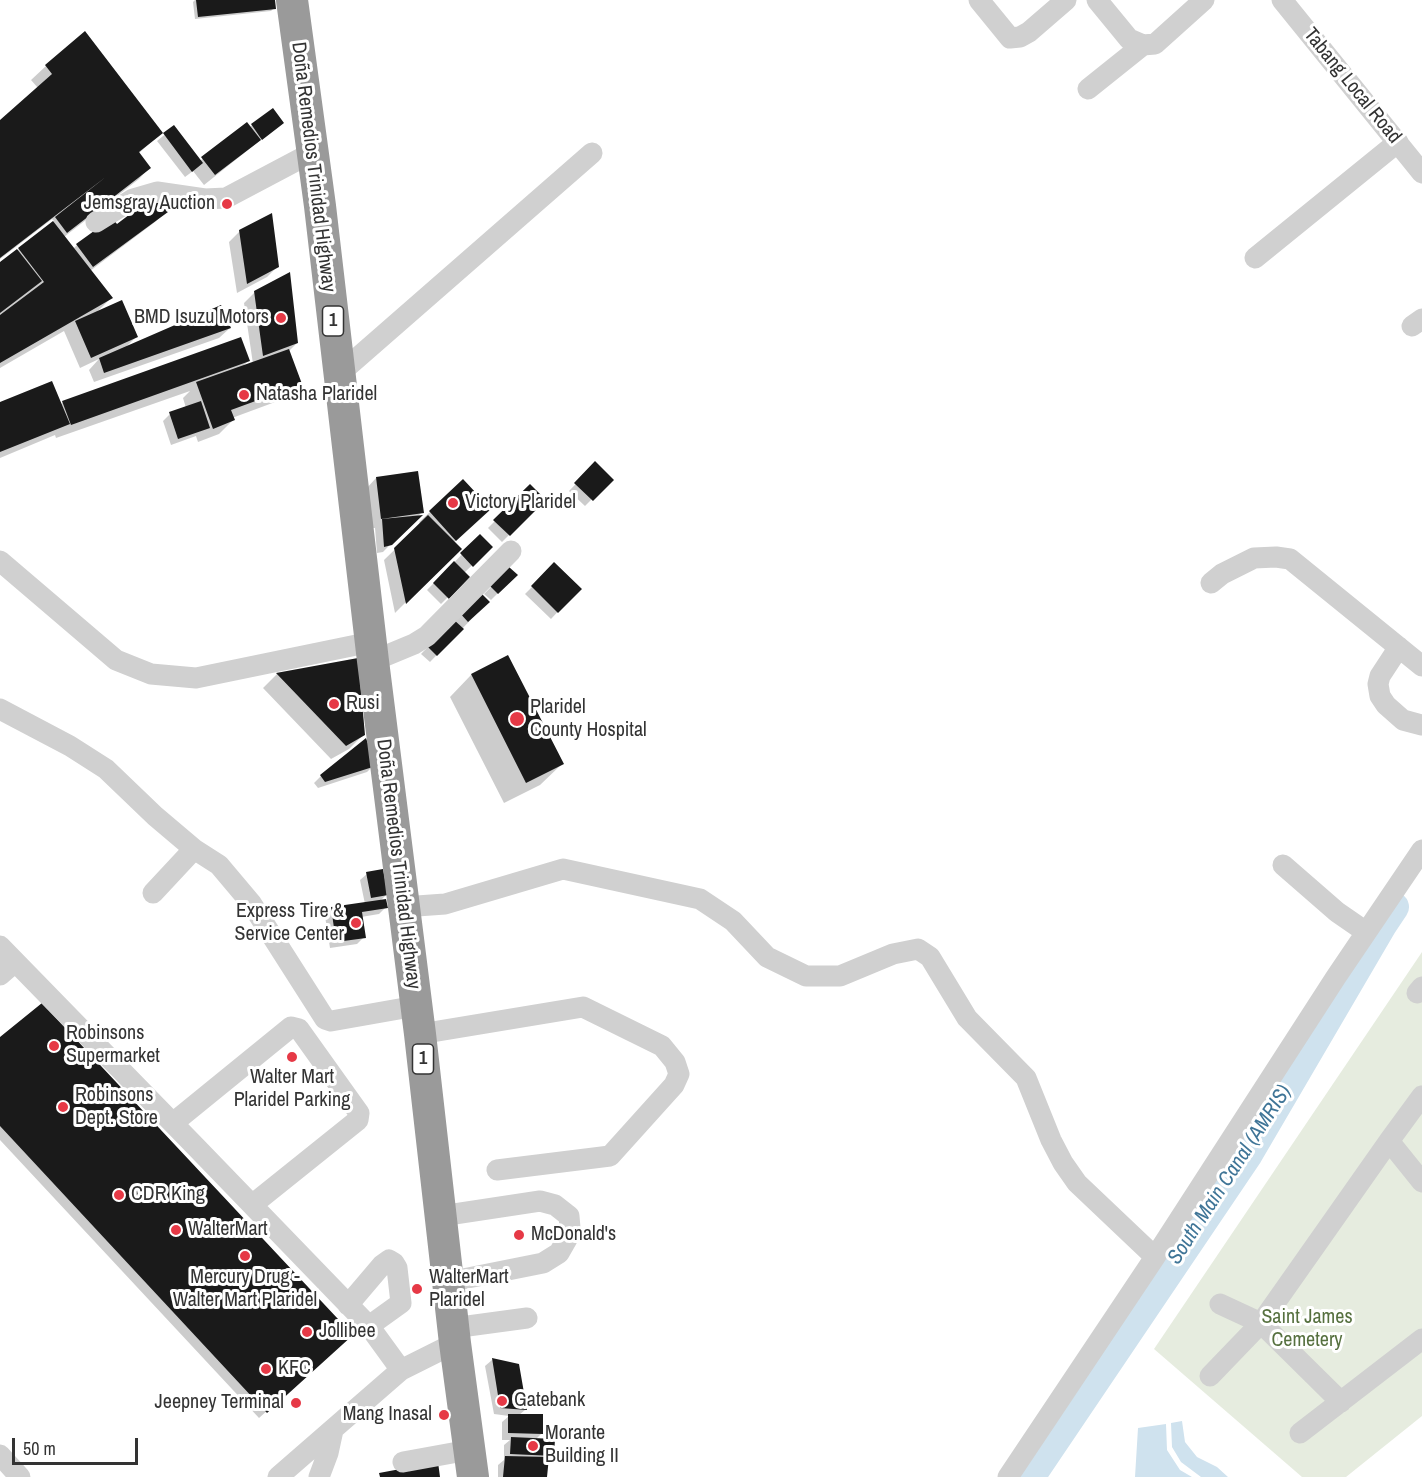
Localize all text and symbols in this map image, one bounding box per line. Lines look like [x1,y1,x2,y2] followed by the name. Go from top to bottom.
[1298,23,1406,149] street label: Tabang Local Road
[286,41,340,293] street label: Doña Remedios Trinidad Highway
[84,192,215,216] place label: Jemsgray Auction
[220,197,234,211] marker: Jemsgray Auction
[134,306,269,330] place label: BMD Isuzu Motors
[322,306,344,336] road number: 1
[274,311,288,325] marker: BMD Isuzu Motors
[256,383,377,407] place label: Natasha Plaridel
[237,388,251,402] marker: Natasha Plaridel
[465,491,576,515] place label: Victory Plaridel
[446,496,460,510] marker: Victory Plaridel
[346,692,380,716] place label: Rusi
[530,696,647,743] place label: Plaridel County Hospital
[327,697,341,711] marker: Rusi
[508,710,526,728] marker: Plaridel County Hospital
[371,738,425,990] street label: Doña Remedios Trinidad Highway
[235,900,344,947] place label: Express Tire & Service Center
[349,916,363,930] marker: Express Tire & Service Center
[66,1022,160,1069] place label: Robinsons Supermarket
[47,1039,61,1053] marker: Robinsons Supermarket
[412,1044,434,1074] road number: 1
[285,1050,299,1064] marker: Walter Mart Plaridel Parking
[234,1066,350,1113] place label: Walter Mart Plaridel Parking
[1163,1081,1297,1269] water label: South Main Canal (AMRIS)
[75,1084,158,1131] place label: Robinsons Dept. Store
[56,1100,70,1114] marker: Robinsons Dept. Store
[131,1183,205,1207] place label: CDR King
[112,1188,126,1202] marker: CDR King
[188,1218,268,1242] place label: WalterMart
[169,1223,183,1237] marker: WalterMart
[531,1223,616,1247] place label: McDonald's
[512,1228,526,1242] marker: McDonald's
[238,1249,252,1263] marker: Mercury Drug - Walter Mart Plaridel
[173,1266,317,1313] place label: Mercury Drug - Walter Mart Plaridel
[429,1266,509,1313] place label: WalterMart Plaridel
[410,1282,424,1296] marker: WalterMart Plaridel
[1261,1306,1353,1353] park label: Saint James Cemetery
[319,1320,376,1344] place label: Jollibee
[300,1325,314,1339] marker: Jollibee
[278,1357,311,1381] place label: KFC
[259,1362,273,1376] marker: KFC
[514,1389,585,1413] place label: Gatebank
[155,1391,284,1415] place label: Jeepney Terminal
[495,1394,509,1408] marker: Gatebank
[289,1396,303,1410] marker: Jeepney Terminal
[343,1403,432,1427] place label: Mang Inasal
[437,1408,451,1422] marker: Mang Inasal
[545,1422,619,1469] place label: Morante Building II
[15,1426,141,1464] scale bar
[23,1436,56,1461] text: 50 m
[526,1439,540,1453] marker: Morante Building II

